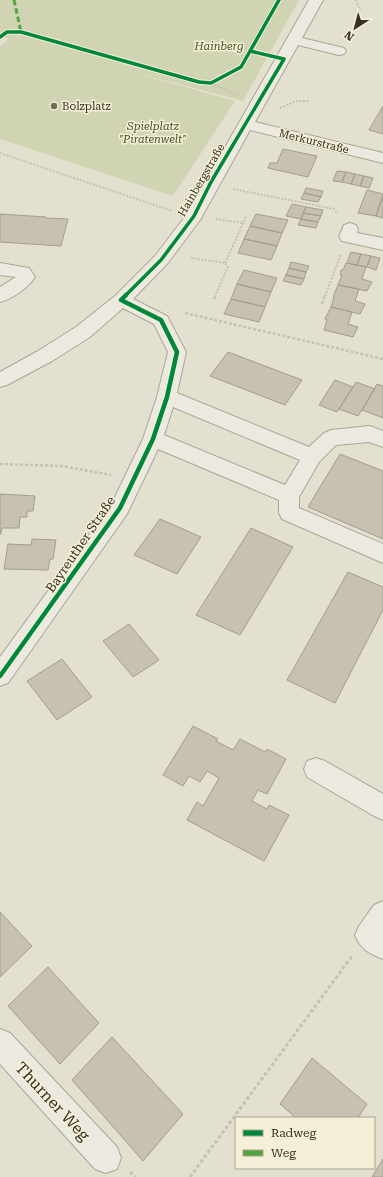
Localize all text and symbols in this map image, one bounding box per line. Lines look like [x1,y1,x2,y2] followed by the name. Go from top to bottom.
[335,8,375,48] north arrow
[342,28,357,43] text: N
[193,40,244,53] park label: Hainberg
[62,100,111,113] place label: Bolzplatz
[49,101,59,111] marker: Bolzplatz
[119,120,187,146] park label: Spielplatz "Piratenwelt"
[277,126,350,156] street label: Merkurstraße
[175,142,227,219] street label: Hainbergstraße
[43,493,118,595] street label: Bayreuther Straße
[11,1058,94,1145] street label: Thurner Weg
[235,1117,375,1169] legend
[271,1126,317,1140] text: Radweg
[271,1146,296,1160] text: Weg

